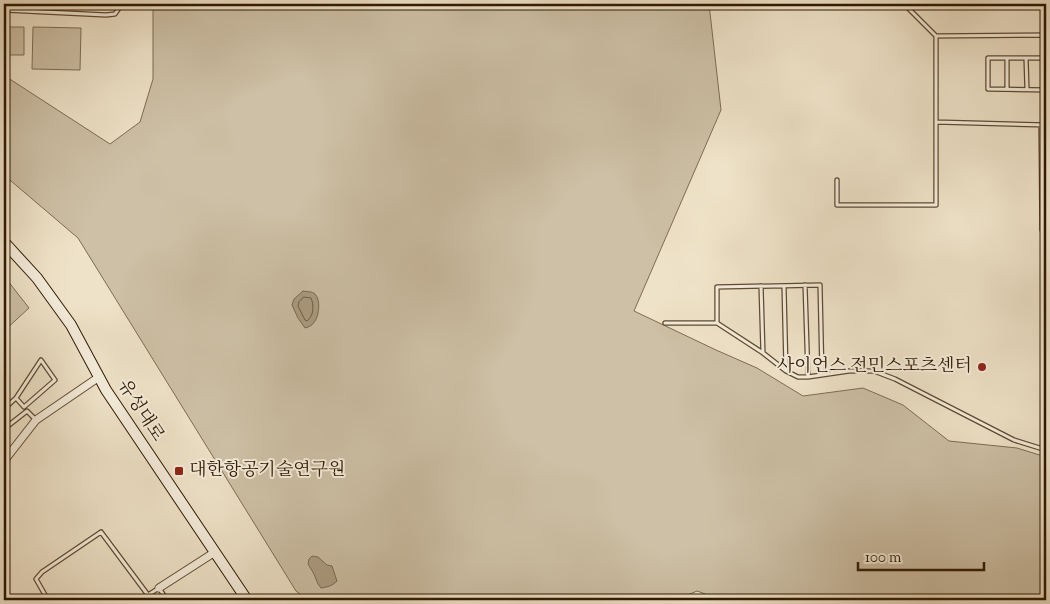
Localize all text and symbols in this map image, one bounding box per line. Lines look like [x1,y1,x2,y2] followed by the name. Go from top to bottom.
[777,354,972,380] place label: 사이언스 전민스포츠센터
[976,361,988,373] marker: 사이언스 전민스포츠센터
[110,375,170,447] street label: 유성대로
[189,458,346,484] place label: 대한항공기술연구원
[173,465,185,477] marker: 대한항공기술연구원
[858,539,984,571] scale bar
[865,548,902,569] text: 100 m

